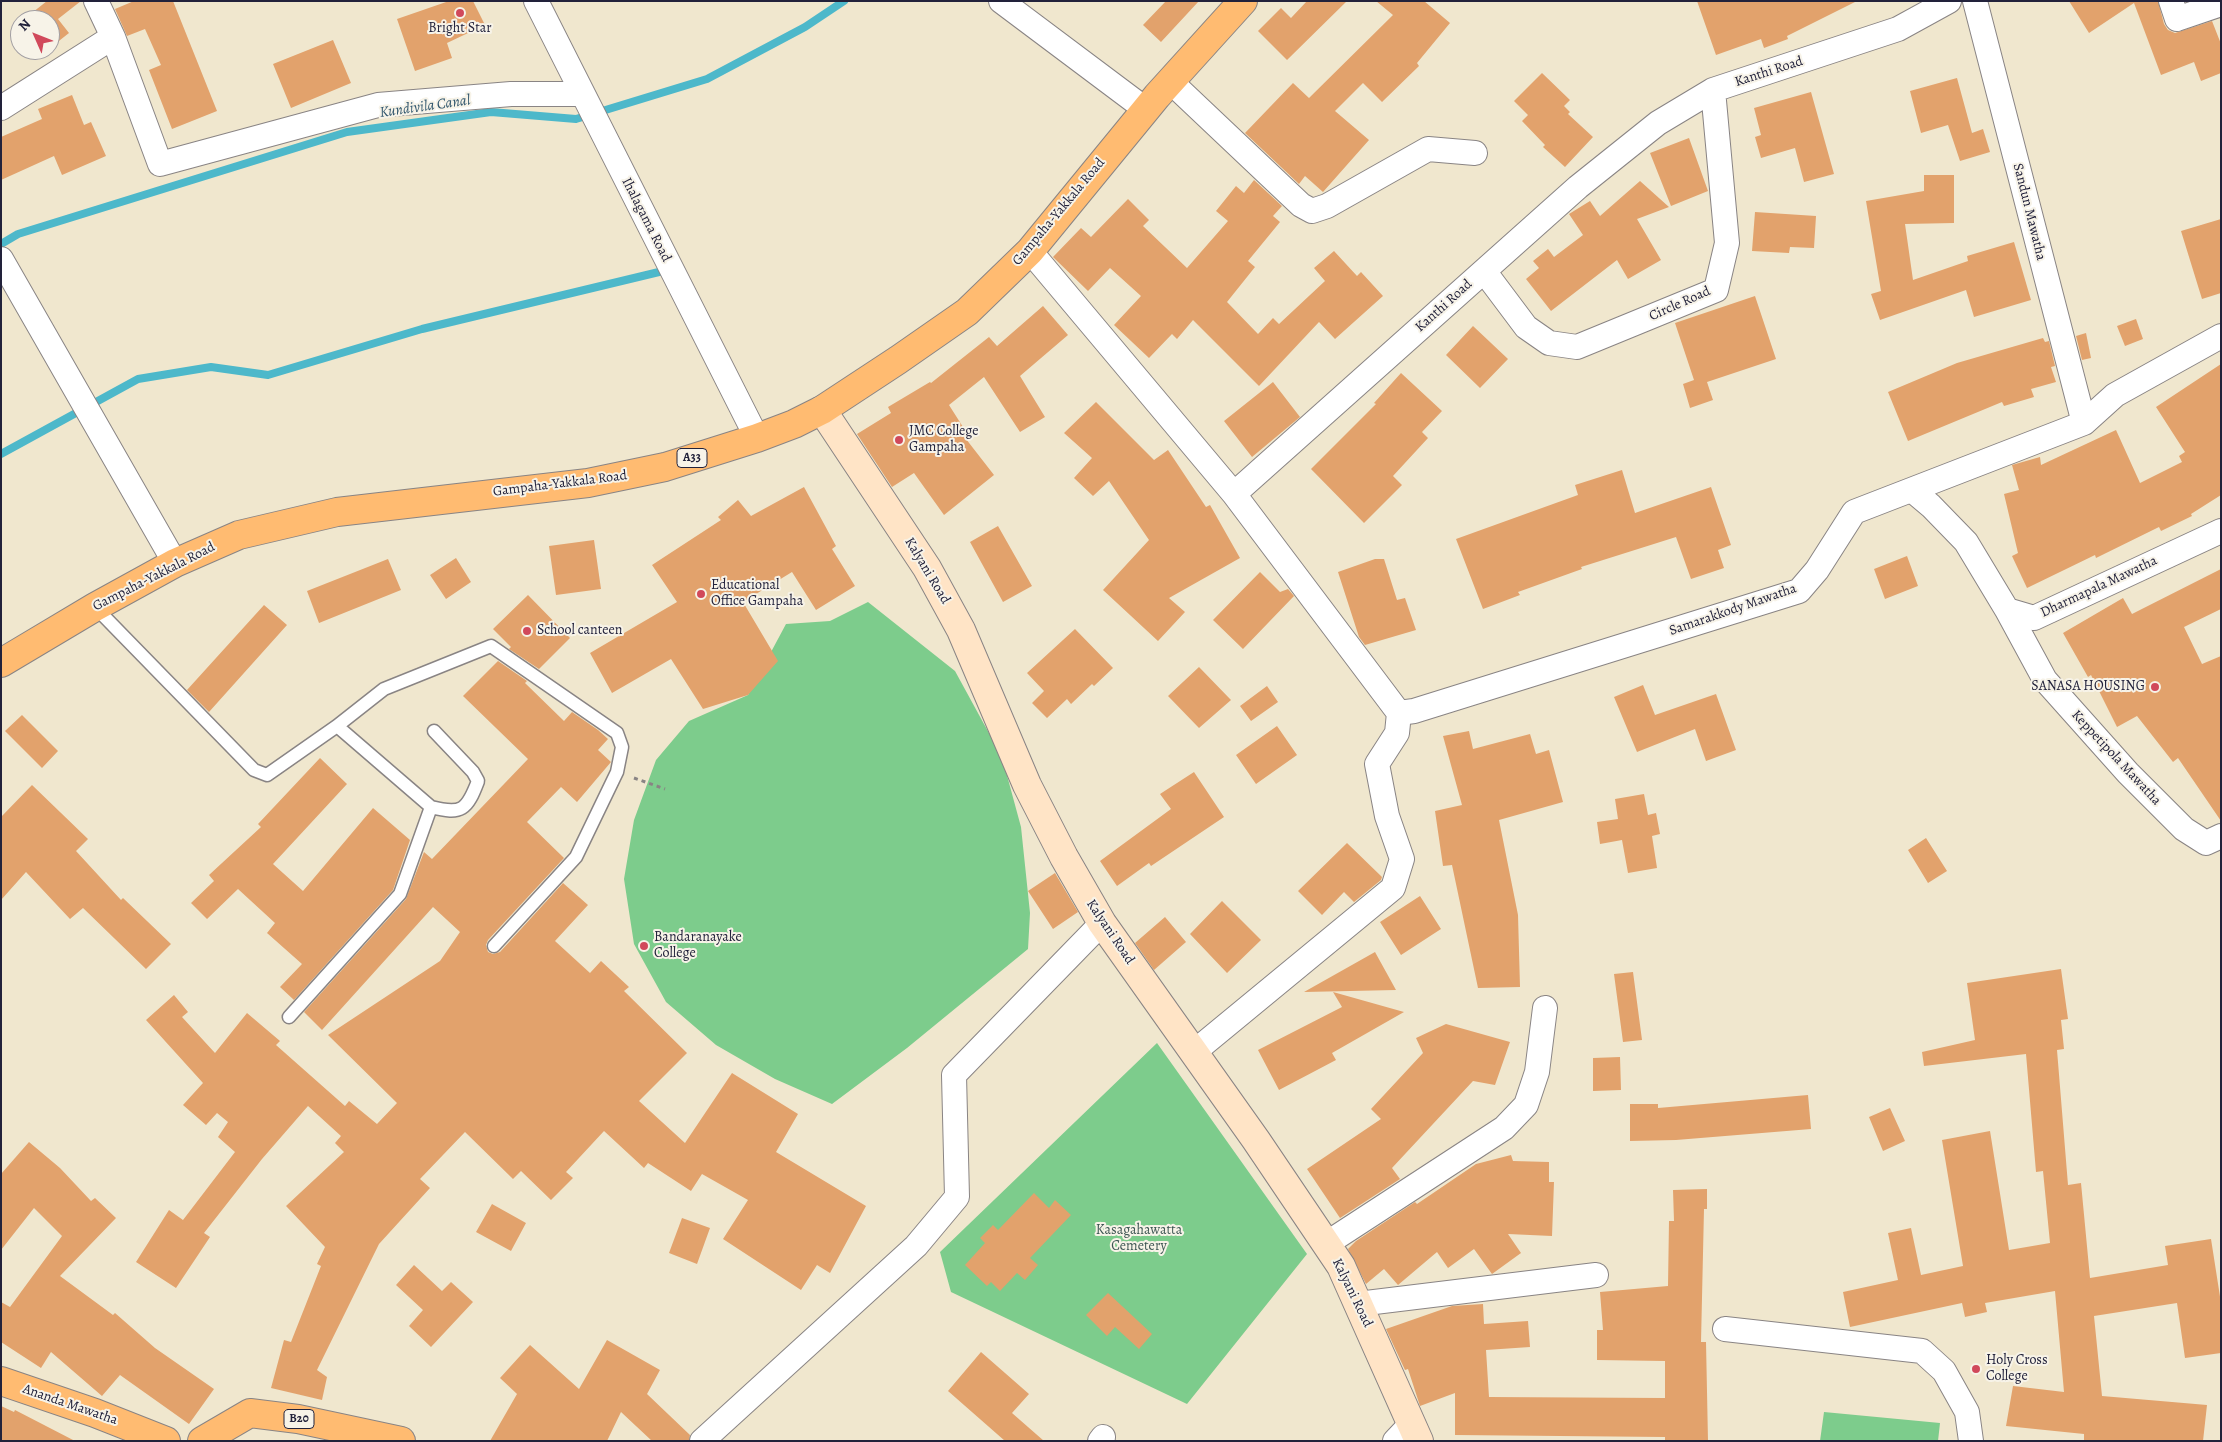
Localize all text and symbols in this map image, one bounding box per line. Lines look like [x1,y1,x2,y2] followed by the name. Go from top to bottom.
[454,7,466,19] marker: Bright Star
[10,10,60,60] north arrow
[14,15,35,35] text: N
[428,21,492,37] place label: Bright Star
[1733,53,1805,91] street label: Kanthi Road
[378,92,472,122] water label: Kundivila Canal
[1009,155,1109,269] street label: Gampaha-Yakkala Road
[2009,162,2049,262] street label: Sandun Mawatha
[618,175,674,265] street label: Ihalagama Road
[1412,276,1476,336] street label: Kanthi Road
[1647,283,1713,325] street label: Circle Road
[909,424,979,457] place label: JMC College Gampaha
[893,434,905,446] marker: JMC College Gampaha
[677,448,707,468] road number: A33
[492,467,628,501] street label: Gampaha-Yakkala Road
[901,535,953,607] street label: Kalyani Road
[90,539,218,615] street label: Gampaha-Yakkala Road
[2038,553,2160,621] street label: Dharmapala Mawatha
[711,578,803,610] place label: Educational Office Gampaha
[1667,580,1799,640] street label: Samarakkody Mawatha
[695,588,707,600] marker: Educational Office Gampaha
[537,623,623,639] place label: School canteen
[521,625,533,637] marker: School canteen
[2031,679,2145,695] place label: SANASA HOUSING
[2149,681,2161,693] marker: SANASA HOUSING
[2068,707,2164,809] street label: Keppetipola Mawatha
[1082,896,1138,968] street label: Kalyani Road
[654,930,742,962] place label: Bandaranayake College
[638,940,650,952] marker: Bandaranayake College
[1096,1223,1182,1256] park label: Kasagahawatta Cemetery
[1328,1256,1376,1330] street label: Kalyani Road
[1986,1353,2048,1385] place label: Holy Cross College
[1970,1363,1982,1375] marker: Holy Cross College
[20,1381,120,1429] street label: Ananda Mawatha
[284,1410,314,1428] road number: B20

